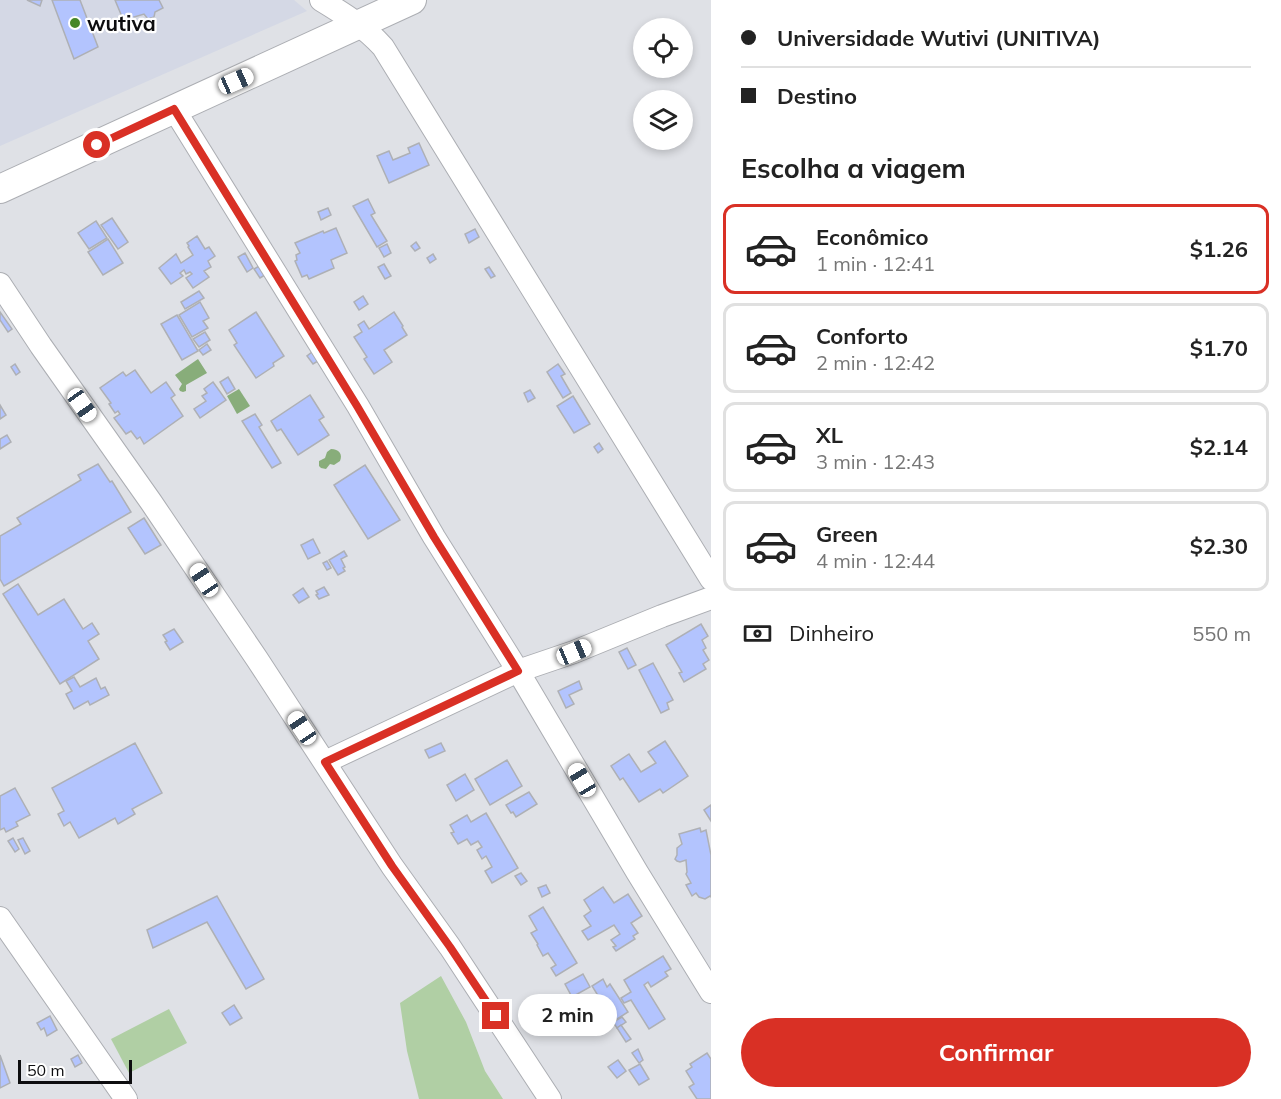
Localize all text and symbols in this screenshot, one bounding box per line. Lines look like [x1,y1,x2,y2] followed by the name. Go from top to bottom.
[87,10,156,36] place label: wutiva
[68,16,82,30] marker: wutiva
[633,18,693,150] map controls
[633,18,693,78] button: locate
[777,24,1101,52] text: Universidade Wutivi (UNITIVA)
[216,65,256,97] car
[777,82,857,110] text: Destino
[633,90,693,150] button: layers
[83,131,110,158] route start
[741,151,966,185] text: Escolha a viagem
[744,222,798,276] icon: car
[816,223,929,251] text: Econômico
[1190,235,1248,263] text: $1.26
[816,251,935,276] text: 1 min · 12:41
[744,321,798,375] icon: car
[816,322,908,350] text: Conforto
[1190,334,1248,362] text: $1.70
[816,350,935,375] text: 2 min · 12:42
[64,385,100,425] car
[744,420,798,474] icon: car
[816,421,843,449] text: XL
[1190,433,1248,461] text: $2.14
[816,449,935,474] text: 3 min · 12:43
[744,519,798,573] icon: car
[816,520,878,548] text: Green
[1190,532,1248,560] text: $2.30
[816,548,935,573] text: 4 min · 12:44
[186,560,222,600] car
[741,617,774,650] icon: cash
[789,619,874,647] text: Dinheiro
[1192,621,1251,646] text: 550 m
[554,637,594,667] car
[284,708,320,748] car
[565,760,599,800] car
[517,995,616,1037] callout: 2 min
[482,1002,509,1029] route end
[541,1002,594,1027] text: 2 min
[741,1018,1251,1087] button: Confirmar
[18,1057,132,1084] scale bar
[27,1060,64,1080] text: 50 m

